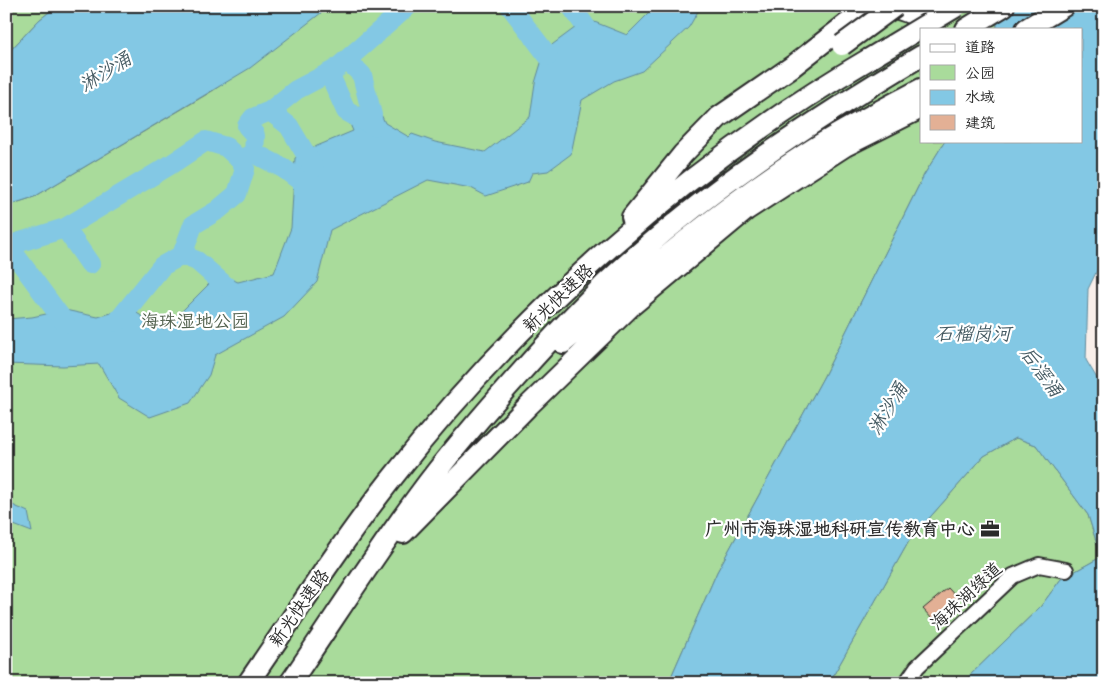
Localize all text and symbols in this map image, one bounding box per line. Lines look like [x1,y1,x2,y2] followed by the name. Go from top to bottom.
[920,28,1082,142] legend
[965,34,995,57] text: 道路
[73,43,137,97] water label: 淋沙涌
[965,60,995,83] text: 公园
[965,84,995,107] text: 水域
[965,110,995,133] text: 建筑
[515,256,599,338] street label: 新光快速路
[141,306,249,333] park label: 海珠湿地公园
[935,318,1014,346] water label: 石榴岗河
[1015,339,1071,403] water label: 后滘涌
[859,375,913,439] water label: 淋沙涌
[705,514,975,541] place label: 广州市海珠湿地科研宣传教育中心
[979,518,1001,540] office icon: 广州市海珠湿地科研宣传教育中心
[923,554,1007,635] street label: 海珠湖绿道
[261,563,335,652] street label: 新光快速路

